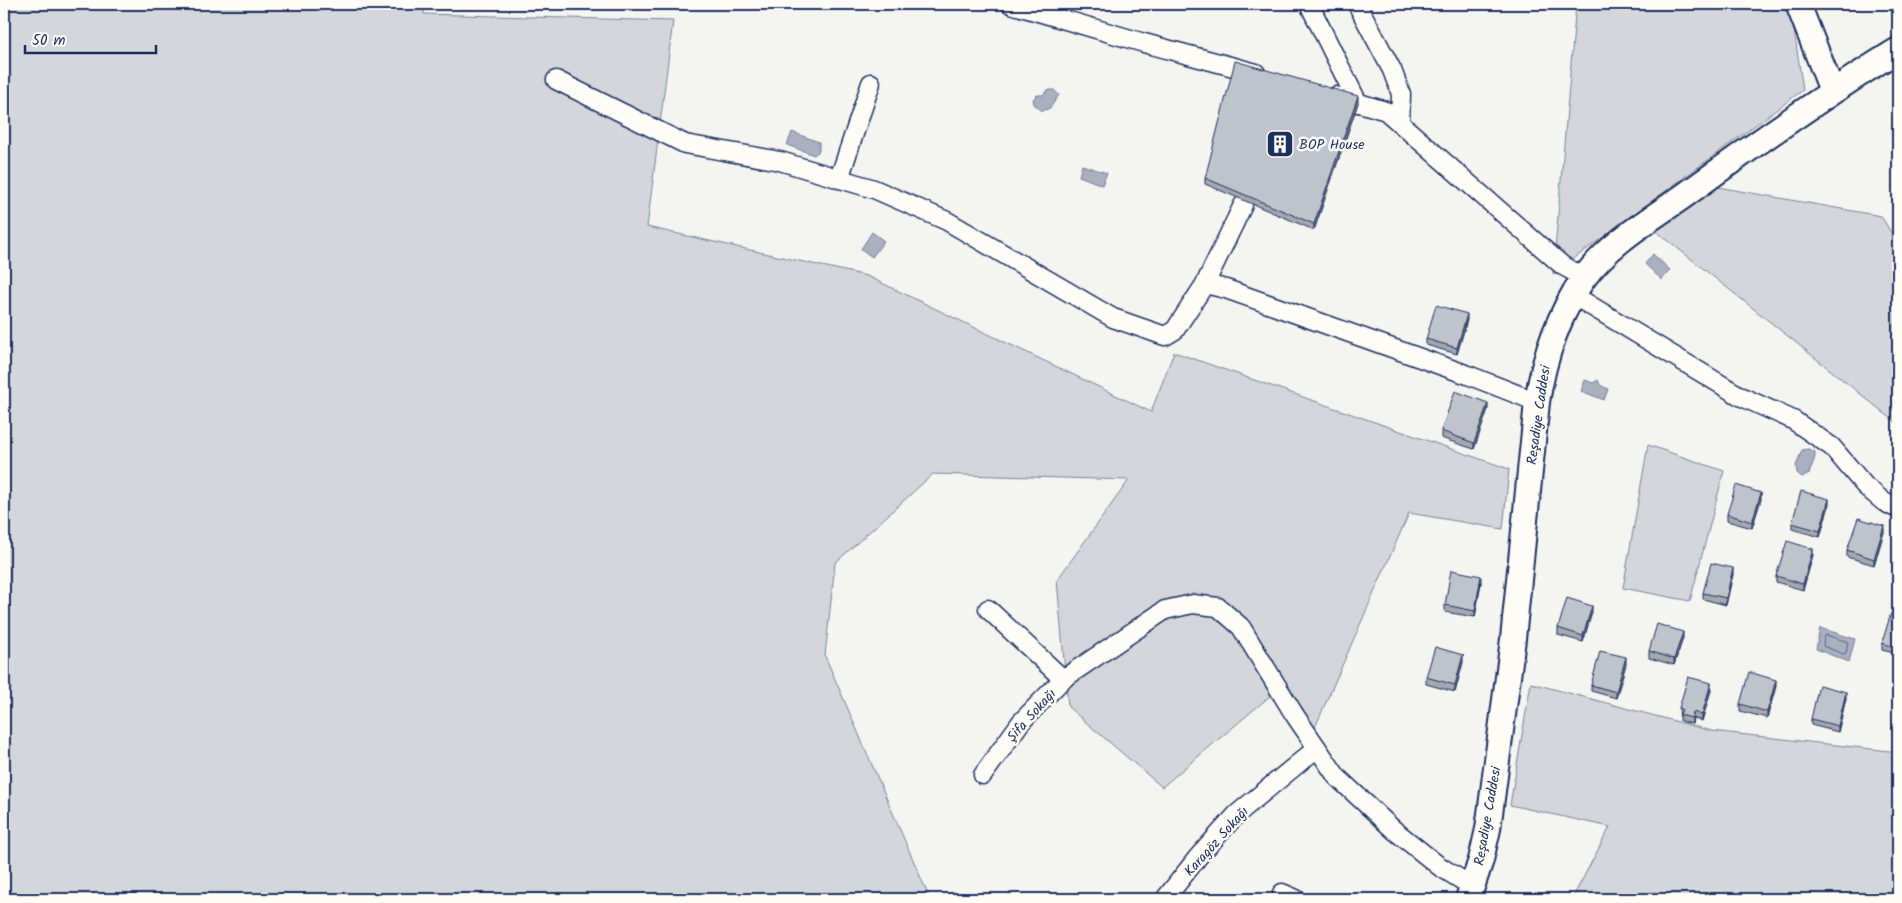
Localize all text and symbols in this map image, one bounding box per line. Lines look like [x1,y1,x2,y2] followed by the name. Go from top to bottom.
[25,22,156,54] scale bar
[32,29,66,53] text: 50 m
[1265,129,1295,159] building icon: BOP House
[1299,134,1365,156] place label: BOP House
[1521,363,1557,466] street label: Reşadiye Caddesi
[1002,684,1062,747] street label: Şifa Sokağı
[1468,764,1508,867] street label: Reşadiye Caddesi
[1179,801,1255,882] street label: Karagöz Sokağı

